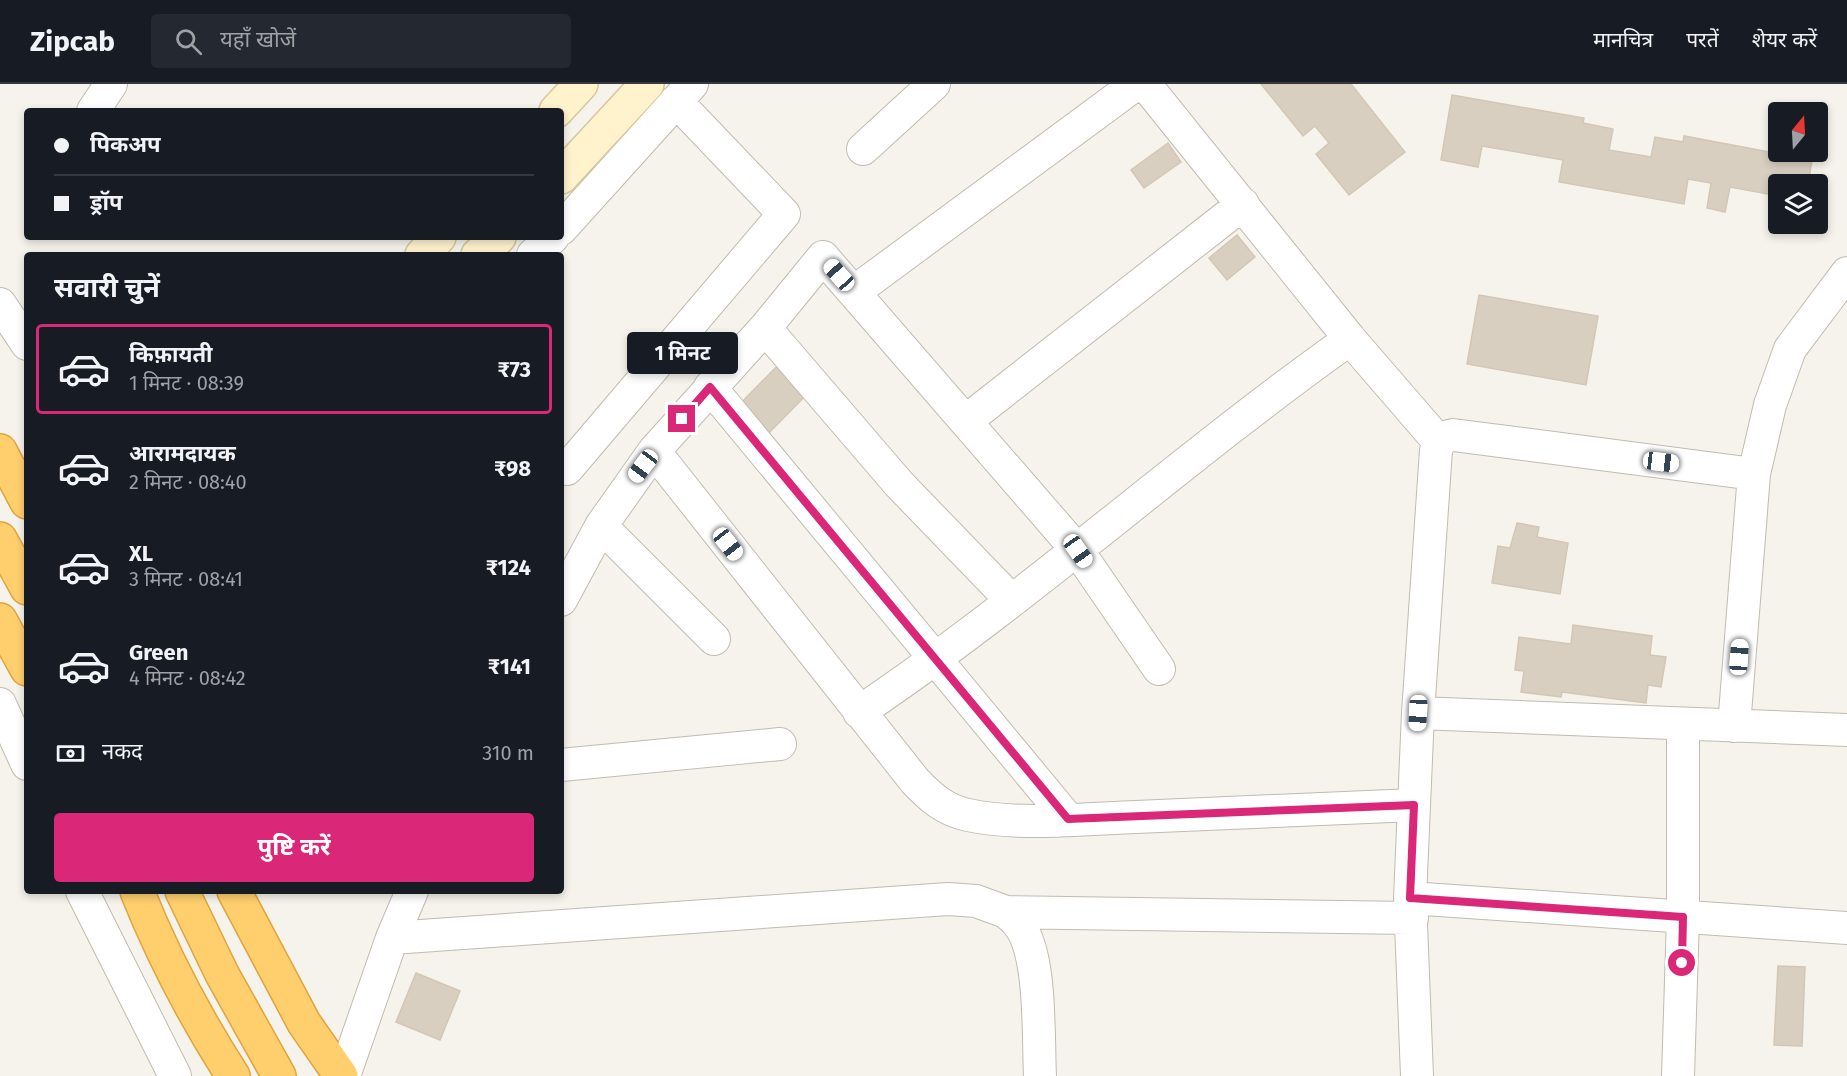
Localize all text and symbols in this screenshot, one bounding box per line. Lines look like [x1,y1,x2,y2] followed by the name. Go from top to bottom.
[151,14,571,68] search box
[30,25,115,58] text: Zipcab
[172,25,205,58] icon: search
[220,26,296,53] text: यहाँ खोजें
[1593,27,1653,53] text: मानचित्र
[1686,27,1719,53] text: परतें
[1752,27,1817,53] text: शेयर करें
[1768,102,1828,162] north arrow
[1768,102,1828,234] map controls
[90,131,161,158] text: पिकअप
[1768,174,1828,234] button: layers
[90,189,123,216] text: ड्रॉप
[820,256,858,294] car
[54,272,160,304] text: सवारी चुनें
[626,332,738,374] callout: 1 मिनट
[129,341,213,368] text: किफ़ायती
[655,341,711,365] text: 1 मिनट
[57,342,111,396] icon: car
[497,356,531,383] text: ₹73
[129,371,244,395] text: 1 मिनट · 08:39
[668,405,695,432] route end
[129,440,236,467] text: आरामदायक
[57,441,111,495] icon: car
[625,446,661,486] car
[1642,451,1680,473] car
[494,455,531,482] text: ₹98
[129,470,247,494] text: 2 मिनट · 08:40
[710,524,746,564] car
[1060,531,1096,571] car
[57,540,111,594] icon: car
[129,540,153,567] text: XL
[486,554,531,581] text: ₹124
[129,567,243,591] text: 3 मिनट · 08:41
[1729,638,1749,676] car
[57,639,111,693] icon: car
[129,639,188,666] text: Green
[488,653,531,680] text: ₹141
[129,666,246,690] text: 4 मिनट · 08:42
[1408,695,1428,731] car
[54,737,87,770] icon: cash
[102,738,143,765] text: नकद
[482,741,534,765] text: 310 m
[54,813,534,882] button: पुष्टि करें
[1668,949,1695,976] route start

